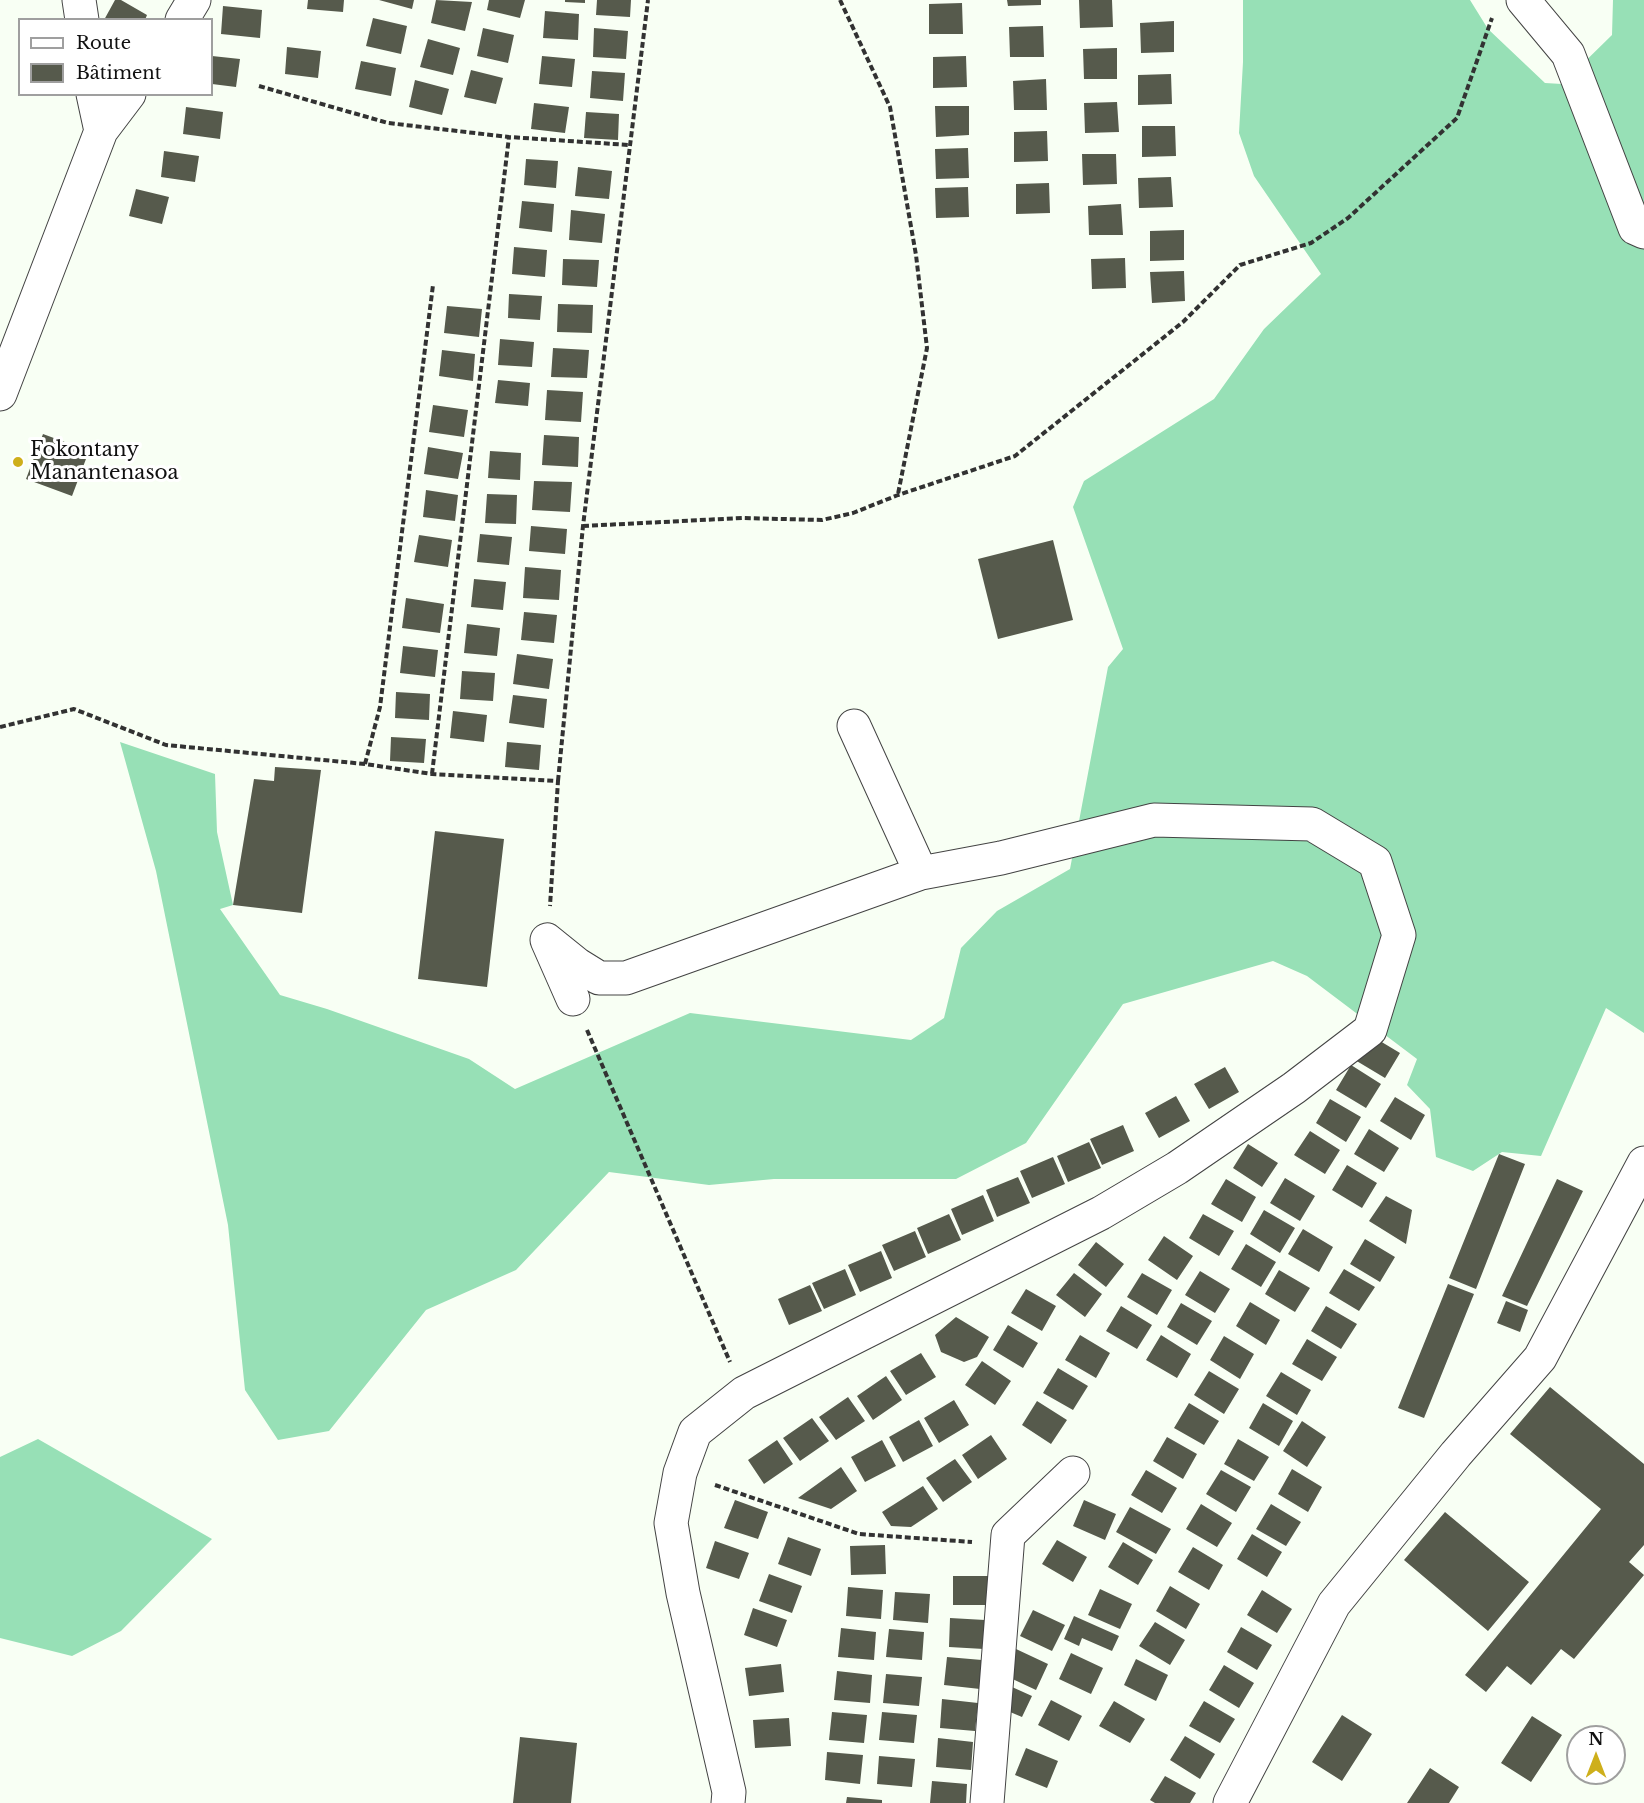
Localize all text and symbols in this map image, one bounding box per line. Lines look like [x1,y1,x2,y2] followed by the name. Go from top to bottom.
[18,18,213,96] legend
[76,32,131,54] text: Route
[76,62,162,84] text: Bâtiment
[30,438,179,485] place label: Fokontany Manantenasoa
[11,455,25,469] marker: Fokontany Manantenasoa
[1566,1725,1626,1785] north arrow
[1588,1729,1604,1749] text: N

